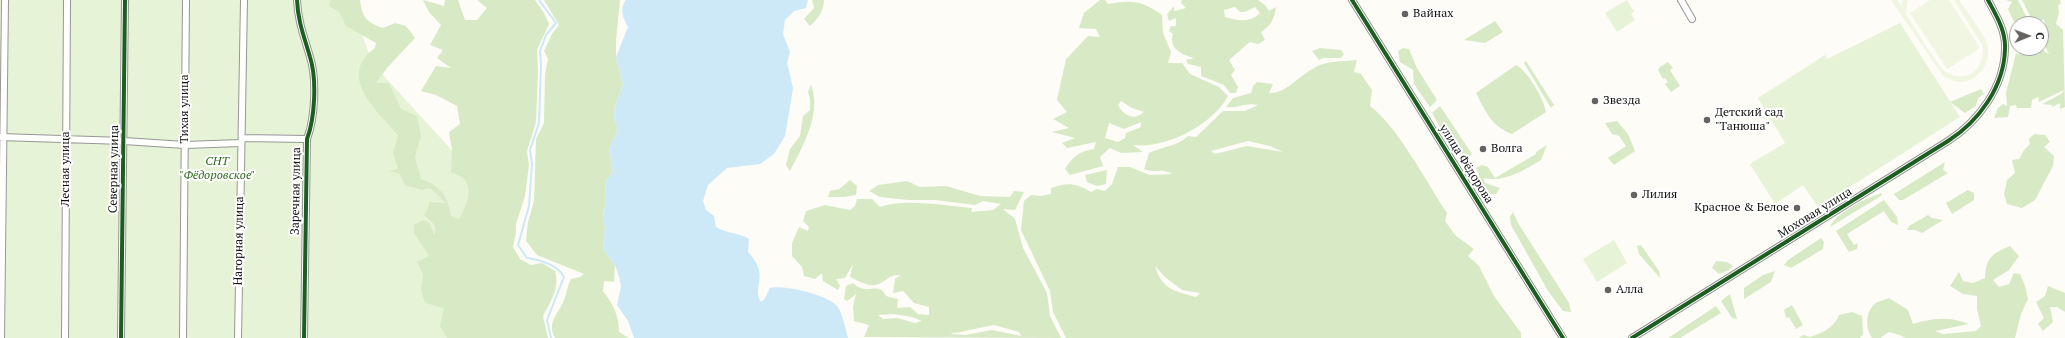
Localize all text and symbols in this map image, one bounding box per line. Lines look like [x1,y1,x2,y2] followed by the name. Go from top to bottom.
[1413,7,1453,21] place label: Вайнах
[1400,9,1410,19] marker: Вайнах
[2009,16,2049,56] north arrow
[2033,32,2047,40] text: С
[178,74,192,144] street label: Тихая улица
[1603,94,1641,108] place label: Звезда
[1590,96,1600,106] marker: Звезда
[1715,106,1783,134] place label: Детский сад "Танюша"
[1702,115,1712,125] marker: Детский сад "Танюша"
[1436,122,1496,206] street label: улица Фёдорова
[106,125,122,213] street label: Северная улица
[59,131,73,207] street label: Лесная улица
[1491,142,1522,156] place label: Волга
[1478,144,1488,154] marker: Волга
[288,147,304,235] street label: Заречная улица
[179,155,255,183] park label: СНТ "Фёдоровское"
[1775,185,1855,241] street label: Моховая улица
[1642,188,1677,202] place label: Лилия
[1629,190,1639,200] marker: Лилия
[231,196,247,286] street label: Нагорная улица
[1694,201,1789,215] place label: Красное & Белое
[1792,203,1802,213] marker: Красное & Белое
[1616,283,1643,297] place label: Алла
[1603,285,1613,295] marker: Алла

